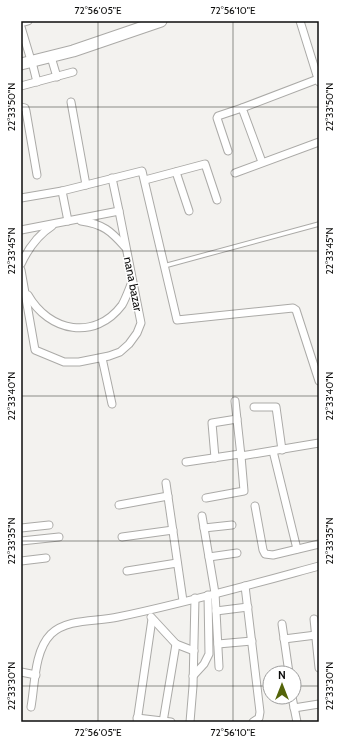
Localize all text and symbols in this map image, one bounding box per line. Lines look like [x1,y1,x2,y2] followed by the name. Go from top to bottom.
[74,4,122,17] text: 72°56'05"E
[211,4,256,17] text: 72°56'10"E
[5,83,18,131] text: 22°33'50"N
[323,83,336,131] text: 22°33'50"N
[5,227,18,275] text: 22°33'45"N
[323,227,336,275] text: 22°33'45"N
[121,255,146,313] street label: nana bazar
[5,372,18,420] text: 22°33'40"N
[323,372,336,420] text: 22°33'40"N
[5,517,18,565] text: 22°33'35"N
[323,517,336,565] text: 22°33'35"N
[5,662,18,710] text: 22°33'30"N
[323,662,336,710] text: 22°33'30"N
[262,665,302,705] north arrow
[278,668,286,682] text: N
[74,726,122,739] text: 72°56'05"E
[211,726,256,739] text: 72°56'10"E

